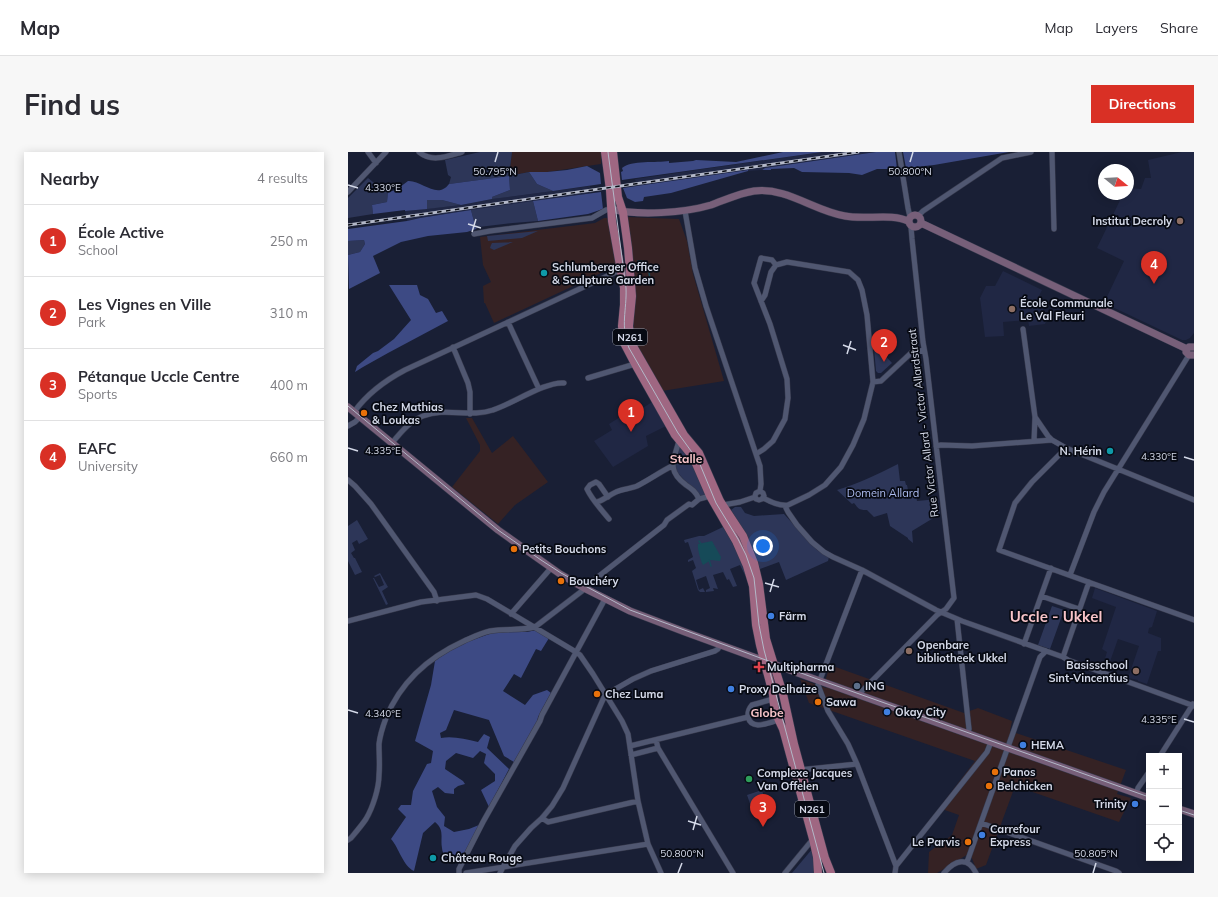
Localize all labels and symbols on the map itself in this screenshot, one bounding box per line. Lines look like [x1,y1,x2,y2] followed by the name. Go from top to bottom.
[1098,164,1134,200] north arrow
[473,165,517,178] text: 50.795°N
[888,165,932,178] text: 50.800°N
[365,181,401,194] text: 4.330°E
[1092,214,1172,228] place label: Institut Decroly
[1175,216,1185,226] marker: Institut Decroly
[1141,251,1167,284] pin: 4
[552,260,659,287] place label: Schlumberger Office & Sculpture Garden
[539,268,549,278] marker: Schlumberger Office & Sculpture Garden
[1020,296,1113,323] place label: École Communale Le Val Fleuri
[1007,304,1017,314] marker: École Communale Le Val Fleuri
[904,328,942,518] street label: Rue Victor Allard - Victor Allardstraat
[613,329,647,345] road number: N261
[871,329,897,362] pin: 2
[618,399,644,432] pin: 1
[372,400,444,427] place label: Chez Mathias & Loukas
[359,408,369,418] marker: Chez Mathias & Loukas
[365,444,401,457] text: 4.335°E
[1060,444,1102,458] place label: N. Hérin
[1105,446,1115,456] marker: N. Hérin
[1141,450,1177,463] text: 4.330°E
[670,451,703,466] district label: Stalle
[847,486,919,500] park label: Domein Allard
[753,536,773,556] your location
[522,542,607,556] place label: Petits Bouchons
[509,544,519,554] marker: Petits Bouchons
[569,574,619,588] place label: Bouchéry
[556,576,566,586] marker: Bouchéry
[1010,607,1102,626] district label: Uccle - Ukkel
[779,609,806,623] place label: Färm
[766,611,776,621] marker: Färm
[917,638,1007,665] place label: Openbare bibliotheek Ukkel
[904,646,914,656] marker: Openbare bibliotheek Ukkel
[1048,658,1128,685] place label: Basisschool Sint-Vincentius
[767,660,835,674] place label: Multipharma
[754,662,764,672] marker: Multipharma
[1131,666,1141,676] marker: Basisschool Sint-Vincentius
[865,679,885,693] place label: ING
[852,681,862,691] marker: ING
[739,682,817,696] place label: Proxy Delhaize
[726,684,736,694] marker: Proxy Delhaize
[605,687,663,701] place label: Chez Luma
[592,689,602,699] marker: Chez Luma
[826,695,856,709] place label: Sawa
[813,697,823,707] marker: Sawa
[750,705,784,720] district label: Globe
[895,705,946,719] place label: Okay City
[365,707,401,720] text: 4.340°E
[882,707,892,717] marker: Okay City
[1141,713,1177,726] text: 4.335°E
[1031,738,1065,752] place label: HEMA
[1018,740,1028,750] marker: HEMA
[1003,765,1036,779] place label: Panos
[756,766,853,793] place label: Complexe Jacques Van Offelen
[990,767,1000,777] marker: Panos
[744,774,754,784] marker: Complexe Jacques Van Offelen
[997,779,1053,793] place label: Belchicken
[984,781,994,791] marker: Belchicken
[750,794,776,827] pin: 3
[1094,797,1127,811] place label: Trinity
[1130,799,1140,809] marker: Trinity
[795,801,829,817] road number: N261
[990,822,1041,849] place label: Carrefour Express
[977,830,987,840] marker: Carrefour Express
[912,835,960,849] place label: Le Parvis
[963,837,973,847] marker: Le Parvis
[660,847,704,860] text: 50.800°N
[1074,847,1118,860] text: 50.805°N
[441,851,522,865] place label: Château Rouge
[428,853,438,863] marker: Château Rouge

